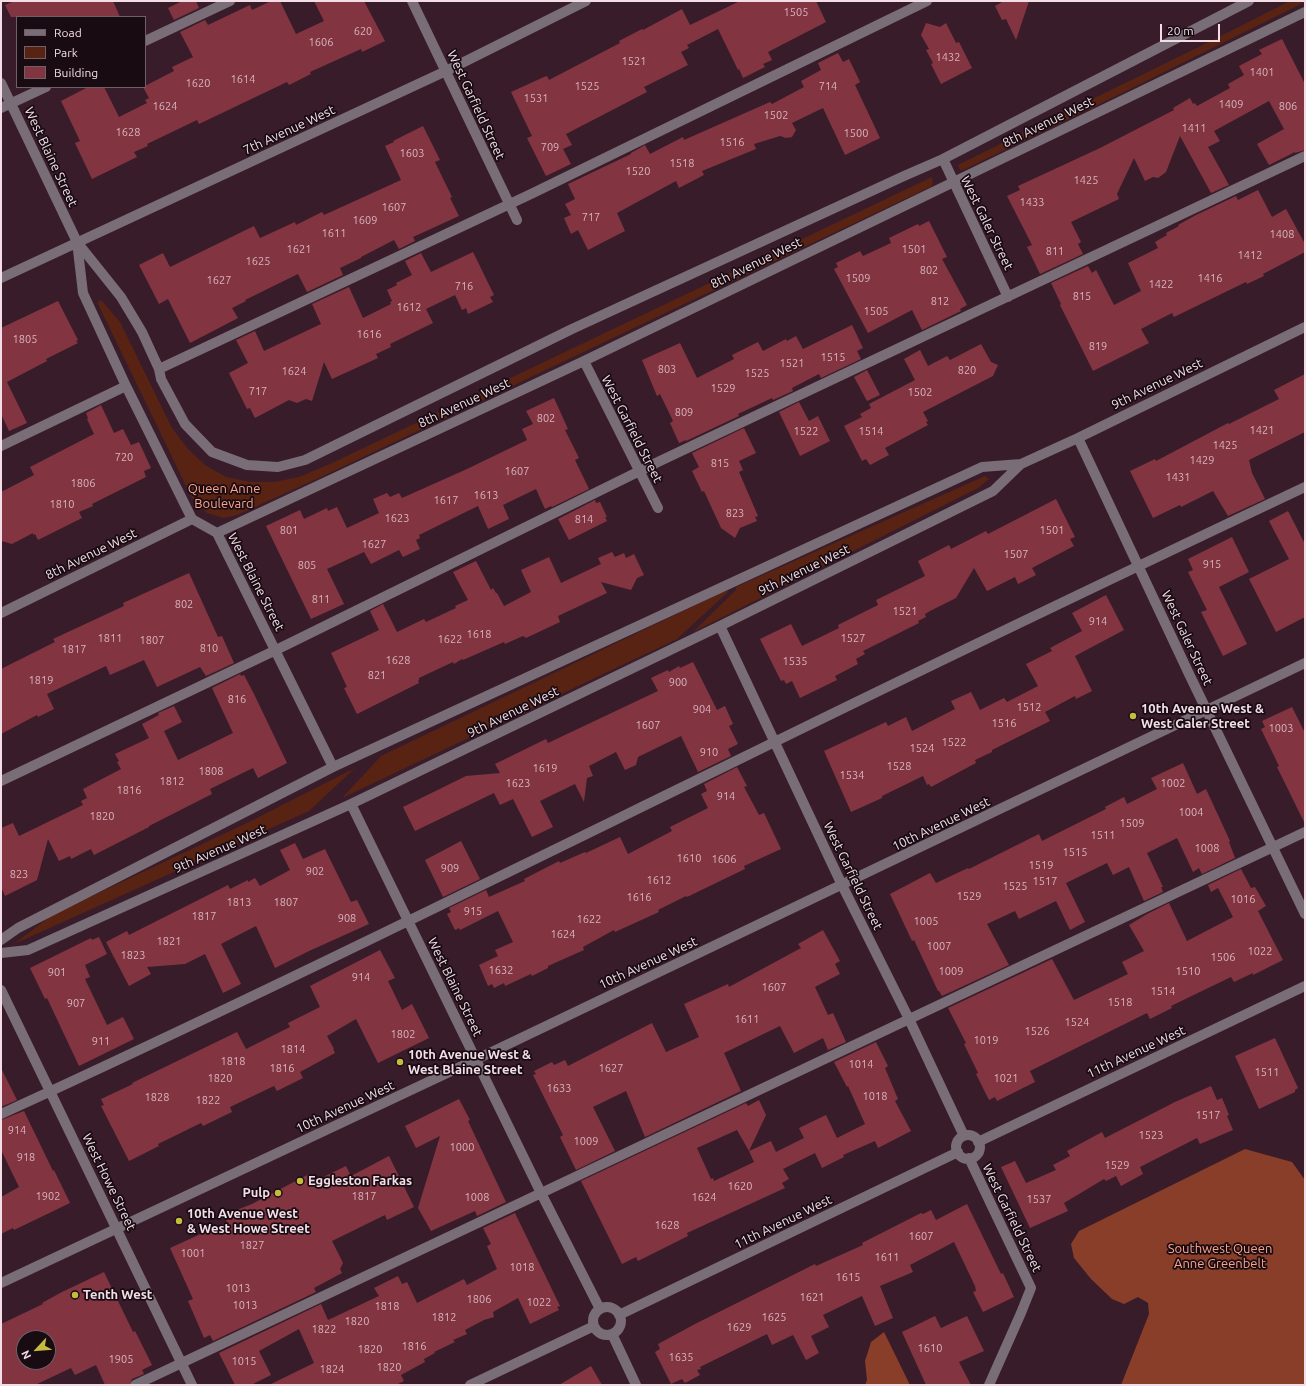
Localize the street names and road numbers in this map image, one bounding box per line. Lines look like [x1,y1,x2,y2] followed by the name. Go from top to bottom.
[444,48,508,162] street label: West Garfield Street
[1000,93,1096,151] street label: 8th Avenue West
[241,102,337,158] street label: 7th Avenue West
[21,105,81,209] street label: West Blaine Street
[957,173,1017,273] street label: West Galer Street
[708,234,804,292] street label: 8th Avenue West
[1109,355,1205,413] street label: 9th Avenue West
[598,373,666,485] street label: West Garfield Street
[416,375,512,431] street label: 8th Avenue West
[43,525,139,583] street label: 8th Avenue West
[225,530,287,634] street label: West Blaine Street
[756,541,852,599] street label: 9th Avenue West
[1158,588,1216,688] street label: West Galer Street
[465,683,561,741] street label: 9th Avenue West
[890,794,992,854] street label: 10th Avenue West
[820,819,886,933] street label: West Garfield Street
[171,822,269,876] street label: 9th Avenue West
[596,933,700,993] street label: 10th Avenue West
[424,935,486,1039] street label: West Blaine Street
[1084,1022,1188,1082] street label: 11th Avenue West
[293,1077,397,1137] street label: 10th Avenue West
[79,1131,139,1233] street label: West Howe Street
[979,1161,1045,1275] street label: West Garfield Street
[732,1192,834,1252] street label: 11th Avenue West

